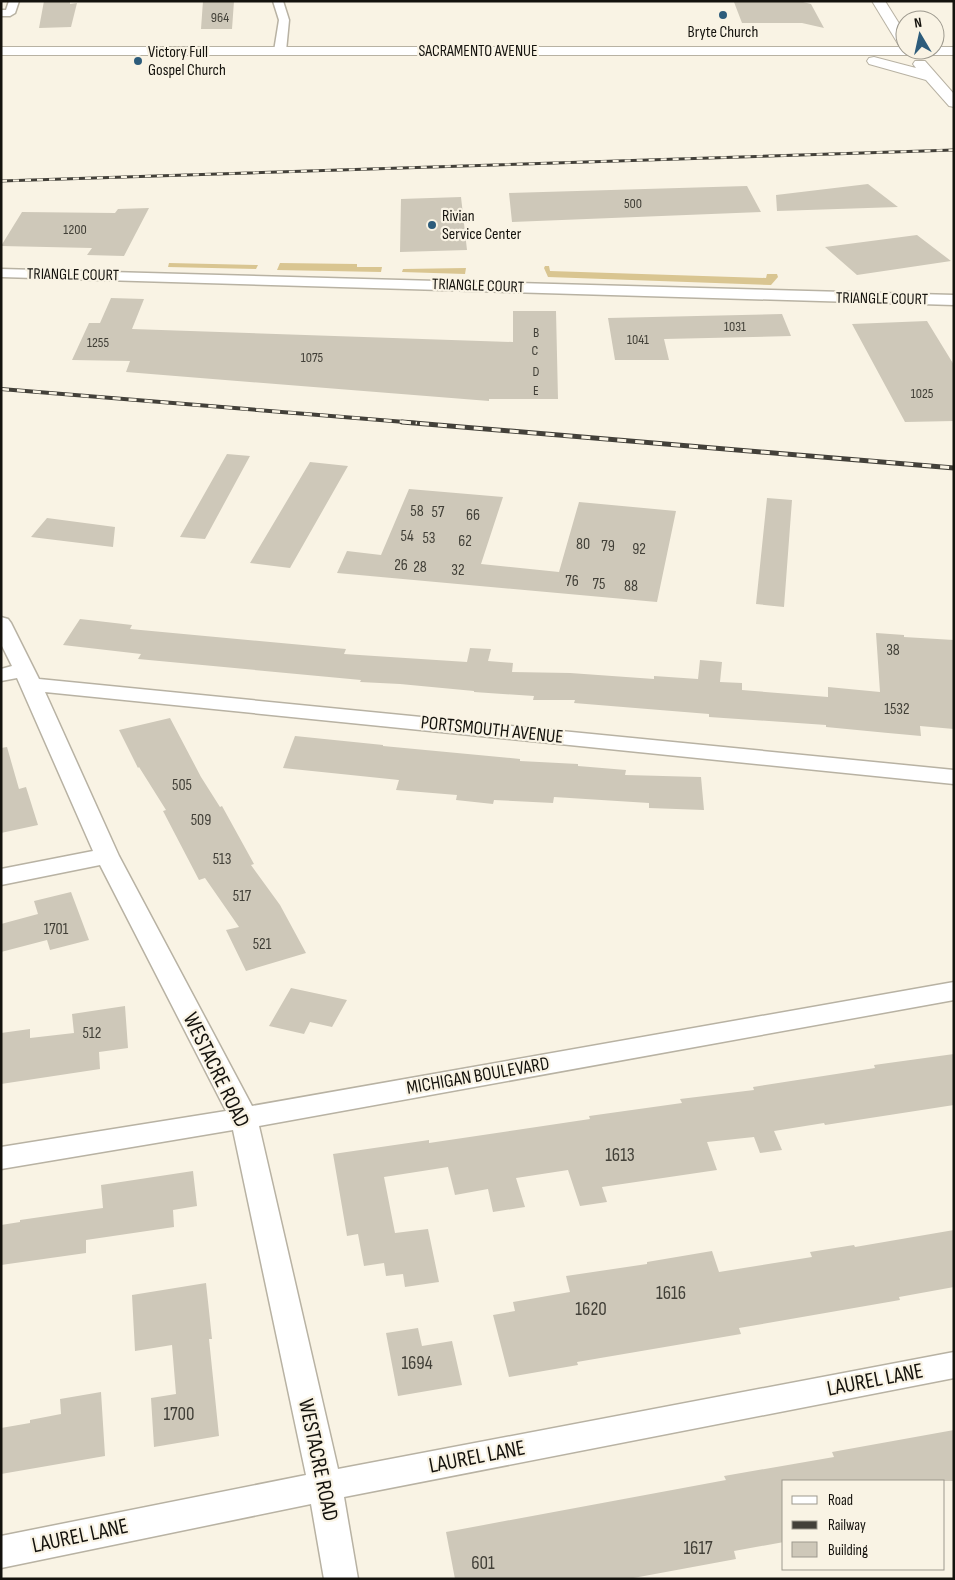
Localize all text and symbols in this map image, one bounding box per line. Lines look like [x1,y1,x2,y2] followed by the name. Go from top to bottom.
[211,9,229,26] house number: 964
[717,9,729,21] marker: Bryte Church
[895,10,945,60] north arrow
[913,14,923,32] text: N
[688,23,758,42] place label: Bryte Church
[418,42,538,61] street label: SACRAMENTO AVENUE
[148,43,226,80] place label: Victory Full Gospel Church
[132,55,144,67] marker: Victory Full Gospel Church
[624,195,642,212] house number: 500
[442,207,522,244] place label: Rivian Service Center
[426,219,438,231] marker: Rivian Service Center
[63,221,87,238] house number: 1200
[27,265,120,285] street label: TRIANGLE COURT
[432,275,525,297] street label: TRIANGLE COURT
[836,289,929,309] street label: TRIANGLE COURT
[724,318,746,335] house number: 1031
[533,324,539,341] house number: B
[627,331,649,348] house number: 1041
[87,334,109,351] house number: 1255
[532,342,539,359] house number: C
[301,349,324,366] house number: 1075
[533,363,540,380] house number: D
[533,382,539,399] house number: E
[911,385,934,402] house number: 1025
[410,502,424,521] house number: 58
[432,503,445,522] house number: 57
[466,506,480,525] house number: 66
[400,527,414,546] house number: 54
[422,529,436,548] house number: 53
[458,532,472,551] house number: 62
[576,535,590,554] house number: 80
[601,537,615,556] house number: 79
[632,540,646,559] house number: 92
[394,556,408,575] house number: 26
[413,558,427,577] house number: 28
[451,561,465,580] house number: 32
[565,572,579,591] house number: 76
[593,575,605,594] house number: 75
[624,577,638,596] house number: 88
[886,641,900,660] house number: 38
[884,700,910,719] house number: 1532
[420,711,564,749] street label: PORTSMOUTH AVENUE
[172,776,192,795] house number: 505
[191,811,211,830] house number: 509
[213,850,231,869] house number: 513
[233,887,252,906] house number: 517
[44,920,69,939] house number: 1701
[253,935,272,954] house number: 521
[177,1008,255,1132] street label: WESTACRE ROAD
[83,1024,101,1043] house number: 512
[405,1052,551,1100] street label: MICHIGAN BOULEVARD
[605,1144,635,1167] house number: 1613
[656,1282,686,1305] house number: 1616
[575,1298,607,1321] house number: 1620
[401,1352,433,1375] house number: 1694
[825,1357,925,1403] street label: LAUREL LANE
[292,1396,344,1524] street label: WESTACRE ROAD
[163,1403,195,1426] house number: 1700
[427,1434,527,1480] street label: LAUREL LANE
[782,1480,945,1570] legend
[828,1491,853,1510] text: Road
[30,1513,130,1559] street label: LAUREL LANE
[828,1516,866,1535] text: Railway
[683,1537,713,1560] house number: 1617
[828,1541,868,1560] text: Building
[471,1552,495,1575] house number: 601

